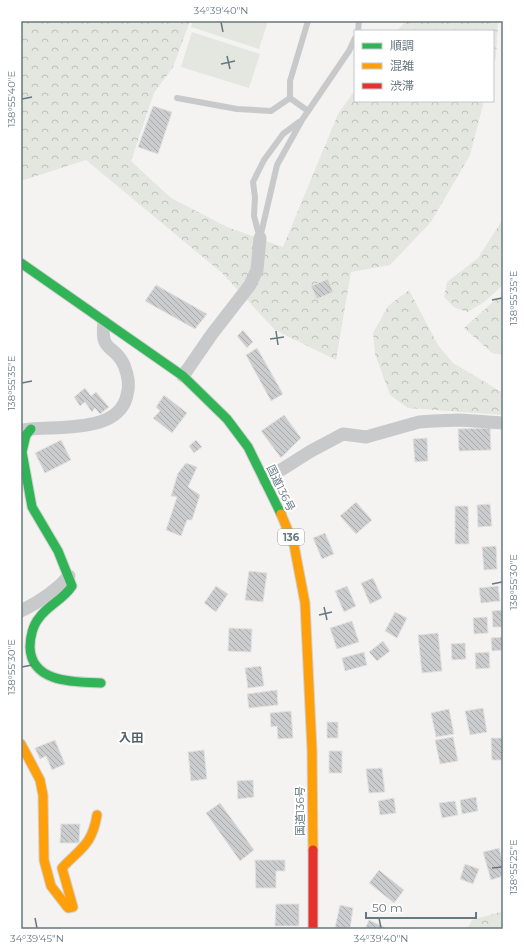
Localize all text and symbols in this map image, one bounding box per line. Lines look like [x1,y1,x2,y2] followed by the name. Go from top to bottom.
[194,4,248,17] text: 34°39'40"N
[354,30,494,102] legend
[390,38,414,53] text: 順調
[390,58,414,73] text: 混雑
[5,70,18,127] text: 138°55'40"E
[390,78,414,93] text: 渋滞
[507,270,520,326] text: 138°55'35"E
[5,355,18,411] text: 138°55'35"E
[264,463,298,513] street label: 国道136号
[278,529,304,545] road number: 136
[507,554,520,610] text: 138°55'30"E
[5,639,18,695] text: 138°55'30"E
[119,730,143,745] district label: 入田
[293,786,307,836] street label: 国道136号
[507,839,520,895] text: 138°55'25"E
[366,894,476,920] scale bar
[372,900,403,915] text: 50 m
[10,932,64,945] text: 34°39'45"N
[354,932,408,945] text: 34°39'40"N

